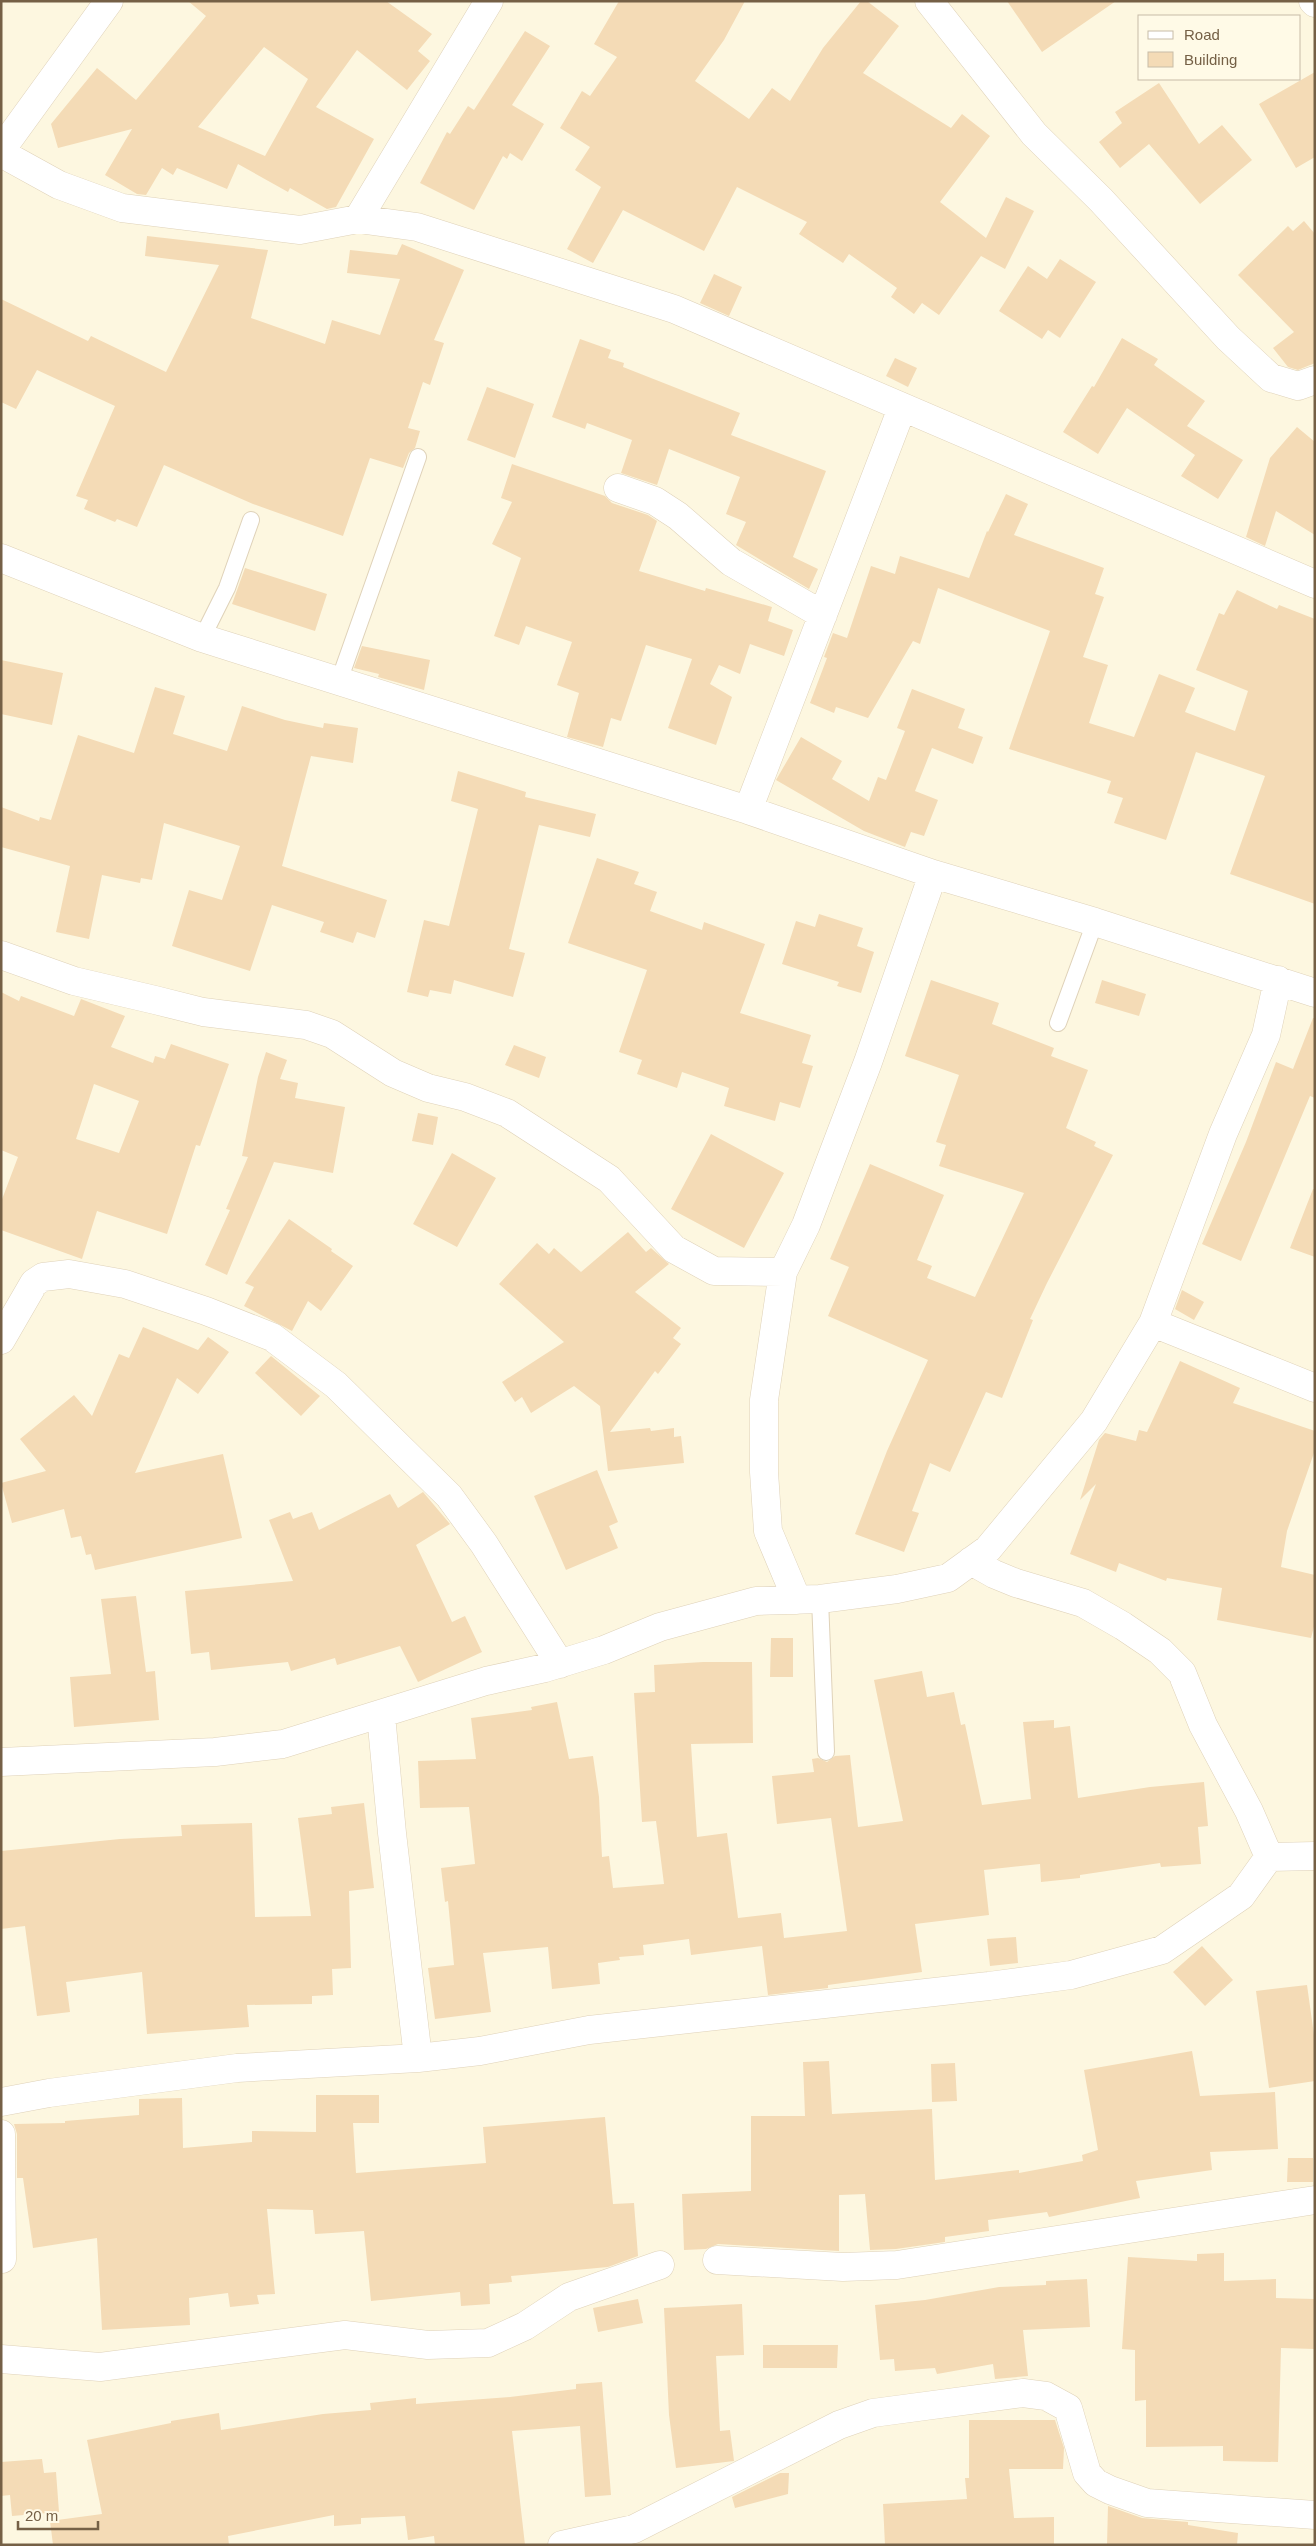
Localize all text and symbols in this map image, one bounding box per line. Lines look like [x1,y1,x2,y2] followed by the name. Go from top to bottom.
[1138,15,1301,80] legend
[1184,26,1220,43] text: Road
[1184,51,1237,68] text: Building
[18,2498,98,2530] scale bar
[25,2507,58,2524] text: 20 m

